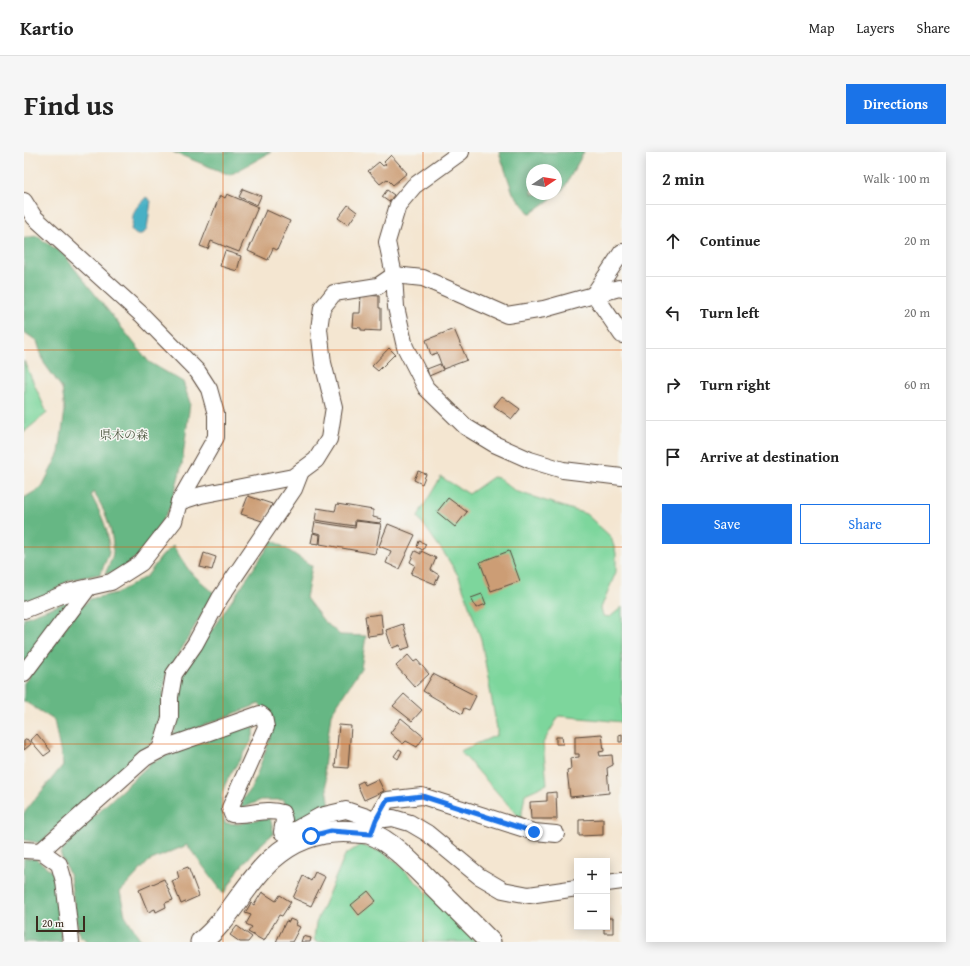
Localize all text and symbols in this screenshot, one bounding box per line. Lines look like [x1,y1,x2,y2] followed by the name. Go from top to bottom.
[20,14,74,42] text: Kartio
[809,18,835,38] text: Map
[857,18,895,38] text: Layers
[917,18,950,38] text: Share
[24,84,114,125] text: Find us
[846,84,946,124] button: Directions
[526,164,562,200] north arrow
[662,166,704,191] text: 2 min
[863,169,930,188] text: Walk · 100 m
[662,230,684,252] icon: ahead
[700,230,761,251] text: Continue
[904,231,930,250] text: 20 m
[662,302,684,324] icon: left
[700,302,759,323] text: Turn left
[904,303,930,322] text: 20 m
[662,374,684,396] icon: right
[700,374,771,395] text: Turn right
[904,375,930,394] text: 60 m
[100,426,148,443] park label: 県木の森
[662,446,684,468] icon: arrive
[700,446,839,467] text: Arrive at destination
[662,504,792,544] button: Save
[800,504,930,544] button: Share
[525,823,543,841] route end
[302,827,320,845] route start
[574,858,610,930] map controls
[574,858,610,894] button: +
[574,894,610,930] button: −
[36,914,85,933] scale bar
[42,915,64,931] text: 20 m

